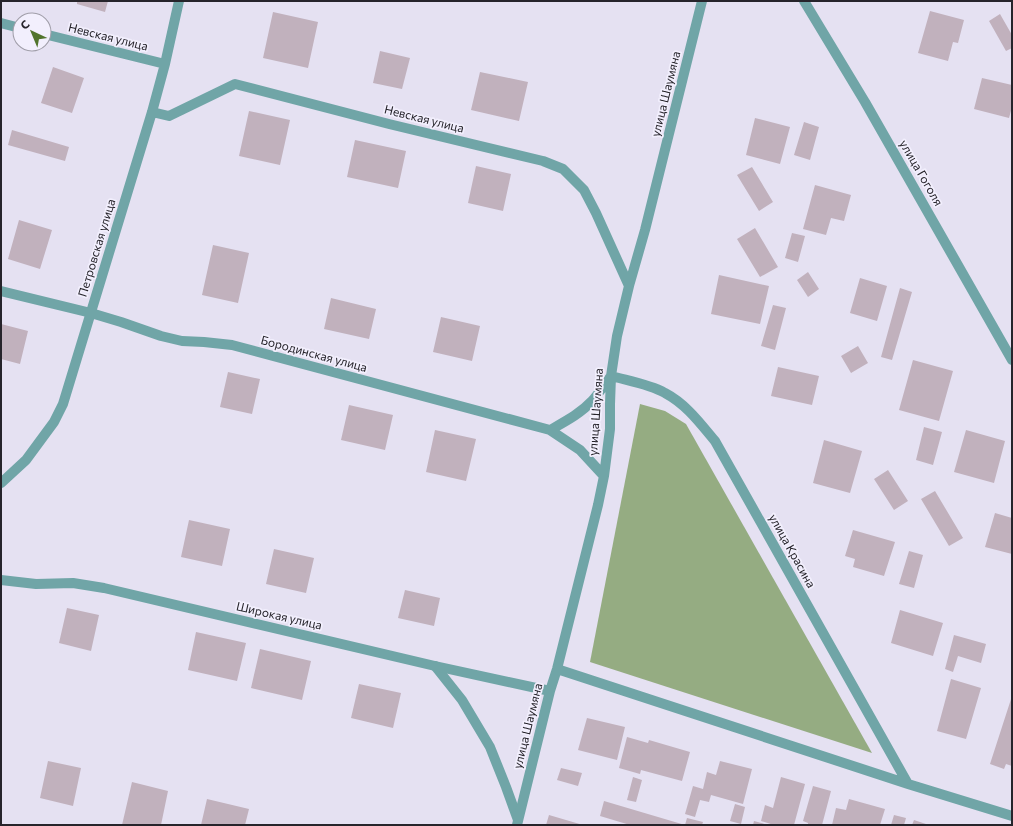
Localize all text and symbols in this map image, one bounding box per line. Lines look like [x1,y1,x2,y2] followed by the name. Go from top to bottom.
[12,12,52,52] north arrow
[17,17,32,32] text: С
[67,19,150,53] street label: Невская улица
[648,49,682,138] street label: улица Шаумяна
[383,101,466,135] street label: Невская улица
[897,137,946,208] street label: улица Гоголя
[75,197,118,298] street label: Петровская улица
[260,332,369,374] street label: Бородинская улица
[585,368,605,456] street label: улица Шаумяна
[767,511,819,590] street label: улица Красина
[235,598,324,632] street label: Широкая улица
[510,681,544,770] street label: улица Шаумяна

